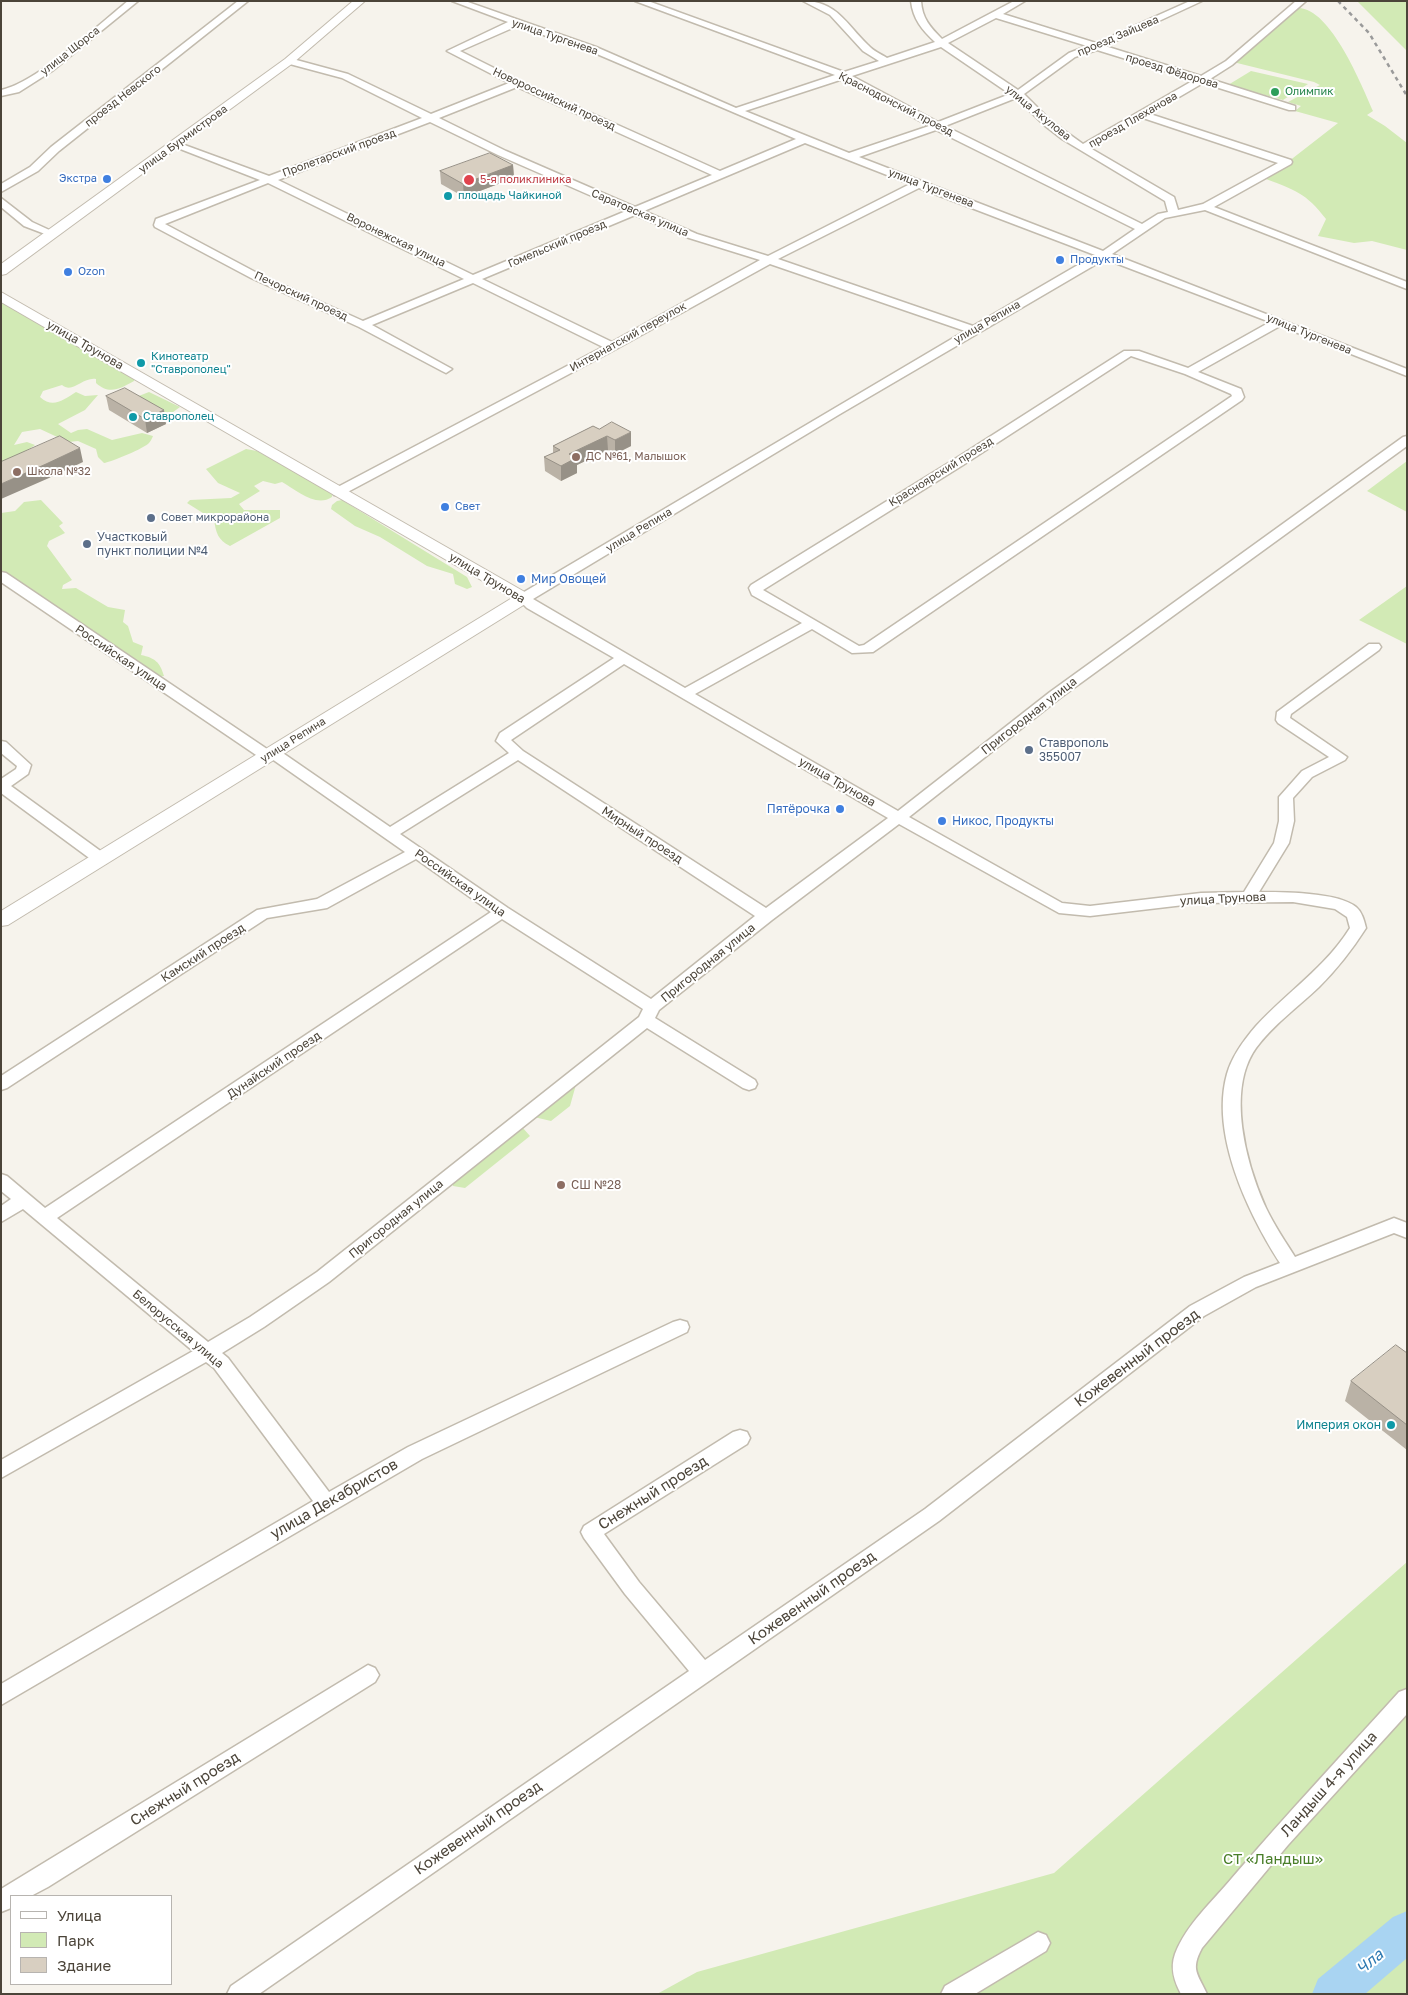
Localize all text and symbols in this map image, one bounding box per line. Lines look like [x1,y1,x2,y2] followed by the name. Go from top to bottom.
[1075,13,1161,59] street label: проезд Зайцева
[510,16,600,58] street label: улица Тургенева
[38,24,102,78] street label: улица Щорса
[1124,51,1220,91] street label: проезд Фёдорова
[82,62,164,130] street label: проезд Невского
[491,65,617,133] street label: Новороссийский проезд
[836,69,956,139] street label: Краснодонский проезд
[1003,83,1073,143] street label: улица Акулова
[1285,85,1334,99] place label: Олимпик
[1269,86,1281,98] marker: Олимпик
[1086,89,1180,151] street label: проезд Плеханова
[136,102,230,176] street label: улица Бурмистрова
[281,126,397,180] street label: Пролетарский проезд
[886,166,976,210] street label: улица Тургенева
[59,172,97,186] place label: Экстра
[101,173,113,185] marker: Экстра
[462,173,476,187] marker: 5-я поликлиника
[480,173,571,187] place label: 5-я поликлиника
[589,187,691,239] street label: Саратовская улица
[458,189,562,203] place label: площадь Чайкиной
[442,190,454,202] marker: площадь Чайкиной
[344,210,448,270] street label: Воронежская улица
[506,217,608,271] street label: Гомельский проезд
[1070,253,1124,267] place label: Продукты
[1054,254,1066,266] marker: Продукты
[78,265,105,279] place label: Ozon
[62,266,74,278] marker: Ozon
[252,269,350,323] street label: Печорский проезд
[951,298,1023,346] street label: улица Репина
[567,299,689,375] street label: Интернатский переулок
[1264,311,1354,357] street label: улица Тургенева
[44,317,126,373] street label: улица Трунова
[151,350,231,376] place label: Кинотеатр "Ставрополец"
[135,357,147,369] marker: Кинотеатр "Ставрополец"
[143,410,214,424] place label: Ставрополец
[127,411,139,423] marker: Ставрополец
[886,435,996,509] street label: Красноярский проезд
[586,450,686,464] place label: ДС №61, Малышок
[570,451,582,463] marker: ДС №61, Малышок
[27,465,91,479] place label: Школа №32
[11,466,23,478] marker: Школа №32
[455,500,480,514] place label: Свет
[439,501,451,513] marker: Свет
[604,505,674,555] street label: улица Репина
[161,511,269,525] place label: Совет микрорайона
[145,512,157,524] marker: Совет микрорайона
[97,530,208,558] place label: Участковый пункт полиции №4
[81,538,93,550] marker: Участковый пункт полиции №4
[446,550,528,606] street label: улица Трунова
[531,572,606,586] place label: Мир Овощей
[515,573,527,585] marker: Мир Овощей
[72,622,170,694] street label: Российская улица
[978,674,1080,758] street label: Пригородная улица
[258,715,328,765] street label: улица Репина
[1039,736,1109,764] place label: Ставрополь 355007
[1023,744,1035,756] marker: Ставрополь 355007
[796,754,878,810] street label: улица Трунова
[767,802,830,816] place label: Пятёрочка
[599,803,685,867] street label: Мирный проезд
[834,803,846,815] marker: Пятёрочка
[952,814,1054,828] place label: Никос, Продукты
[936,815,948,827] marker: Никос, Продукты
[412,846,508,920] street label: Российская улица
[1179,890,1267,908] street label: улица Трунова
[158,921,248,985] street label: Камский проезд
[658,921,758,1005] street label: Пригородная улица
[224,1028,324,1102] street label: Дунайский проезд
[346,1177,446,1261] street label: Пригородная улица
[571,1178,621,1192] place label: СШ №28
[555,1179,567,1191] marker: СШ №28
[130,1287,226,1371] street label: Белорусская улица
[1071,1305,1203,1411] street label: Кожевенный проезд
[1296,1418,1381,1432] place label: Империя окон
[1385,1419,1397,1431] marker: Империя окон
[595,1452,711,1534] street label: Снежный проезд
[267,1455,401,1543] street label: улица Декабристов
[745,1547,879,1649] street label: Кожевенный проезд
[1277,1728,1381,1840] street label: Ландыш 4-я улица
[127,1748,243,1830] street label: Снежный проезд
[411,1777,545,1879] street label: Кожевенный проезд
[1223,1850,1323,1868] park label: СТ «Ландыш»
[10,1895,172,1985] legend
[57,1906,102,1924] text: Улица
[57,1931,95,1949] text: Парк
[1353,1945,1387,1979] water label: Чла
[57,1956,111,1974] text: Здание

